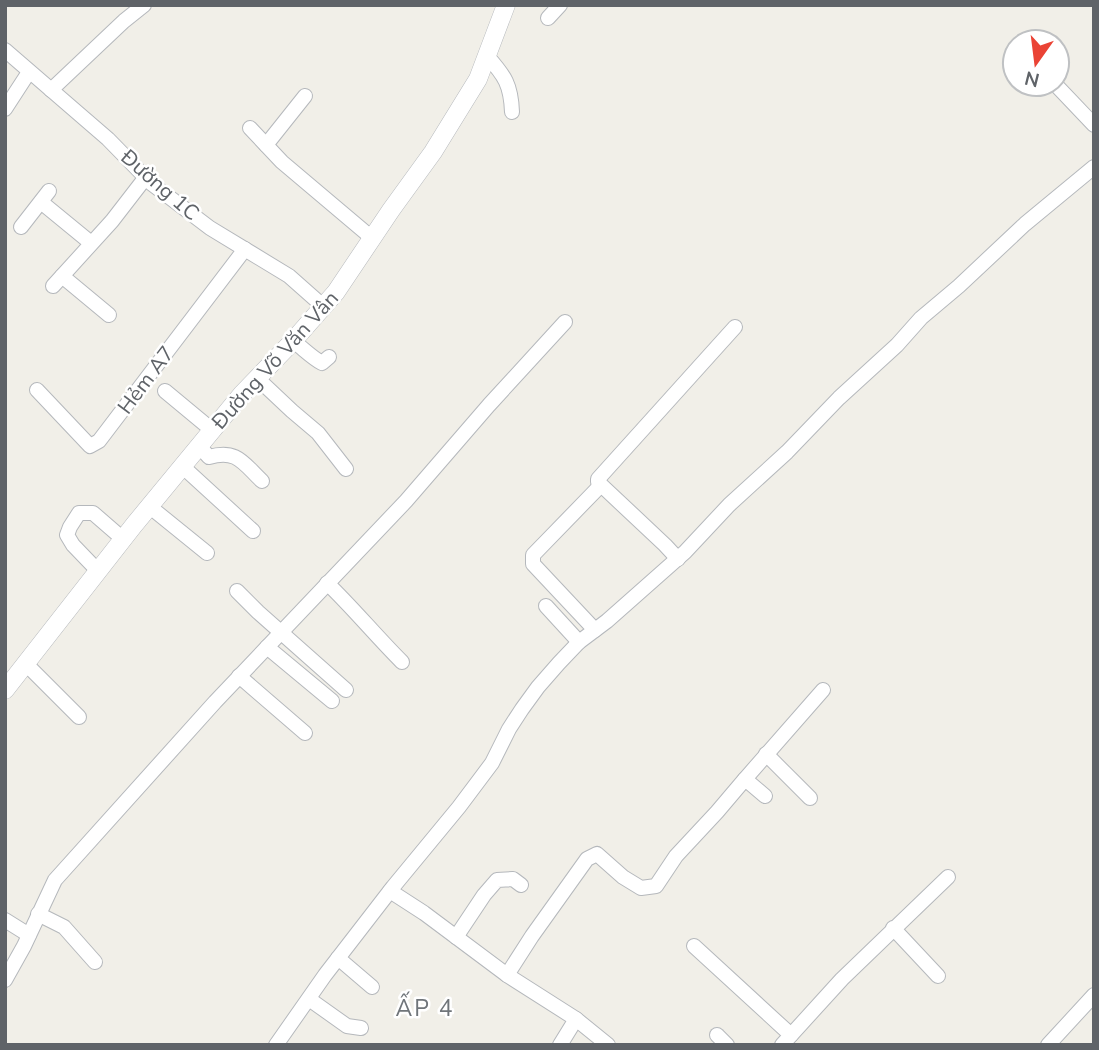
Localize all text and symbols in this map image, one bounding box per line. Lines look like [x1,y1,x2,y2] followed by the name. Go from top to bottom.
[1001,28,1071,98] north arrow
[1022,64,1042,93] text: N
[114,142,205,227] street label: Đường 1C
[205,285,345,436] street label: Đường Võ Văn Vân
[111,340,181,420] street label: Hẻm A7
[395,991,455,1024] district label: ẤP 4

